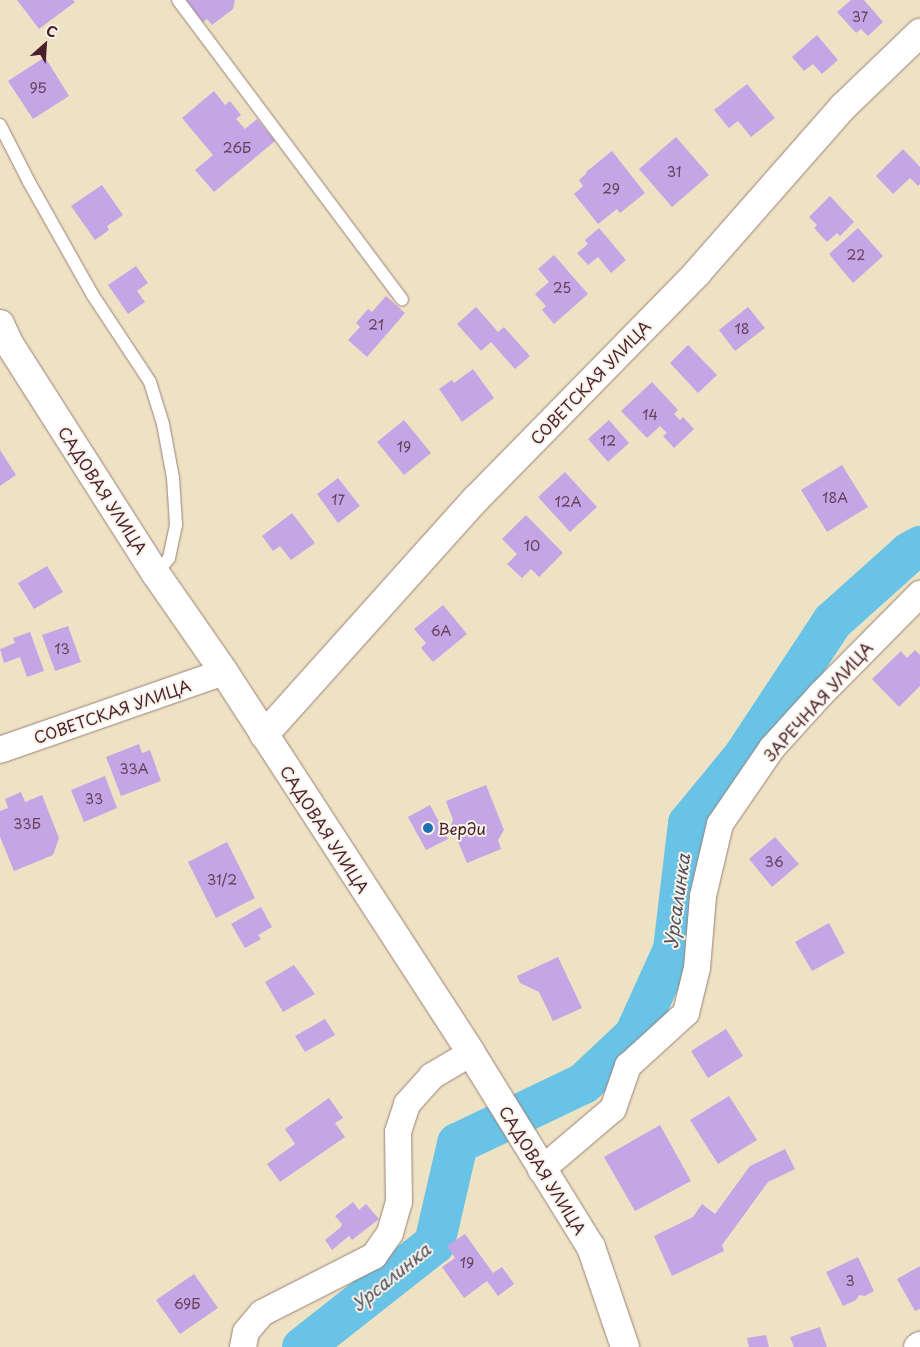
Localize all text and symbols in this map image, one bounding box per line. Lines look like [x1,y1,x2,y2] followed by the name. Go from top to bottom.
[852,9,868,25] house number: 37
[42,19,61,43] text: С
[20,20,70,70] north arrow
[29,80,47,96] house number: 95
[223,140,251,156] house number: 26Б
[667,164,681,180] house number: 31
[602,181,620,197] house number: 29
[847,247,865,263] house number: 22
[553,280,571,296] house number: 25
[526,316,654,448] street label: СОВЕТСКАЯ УЛИЦА
[368,317,384,333] house number: 21
[734,321,750,337] house number: 18
[642,407,658,423] house number: 14
[55,423,151,557] street label: САДОВАЯ УЛИЦА
[600,433,616,449] house number: 12
[397,439,411,455] house number: 19
[822,490,848,506] house number: 18А
[331,492,345,508] house number: 17
[555,494,581,510] house number: 12А
[524,538,540,554] house number: 10
[431,623,451,639] house number: 6А
[760,638,876,764] street label: ЗАРЕЧНАЯ УЛИЦА
[54,641,70,657] house number: 13
[31,675,193,747] street label: СОВЕТСКАЯ УЛИЦА
[119,761,149,777] house number: 33А
[277,762,373,896] street label: САДОВАЯ УЛИЦА
[85,791,103,807] house number: 33
[13,816,41,832] house number: 33Б
[438,818,486,838] place label: Верди
[422,822,434,834] marker: Верди
[660,852,694,950] water label: Урсалинка
[764,854,784,870] house number: 36
[207,872,237,888] house number: 31/2
[496,1102,590,1238] street label: САДОВАЯ УЛИЦА
[347,1239,435,1315] water label: Урсалинка
[460,1255,474,1271] house number: 19
[845,1273,855,1289] house number: 3
[174,1296,200,1312] house number: 69Б

